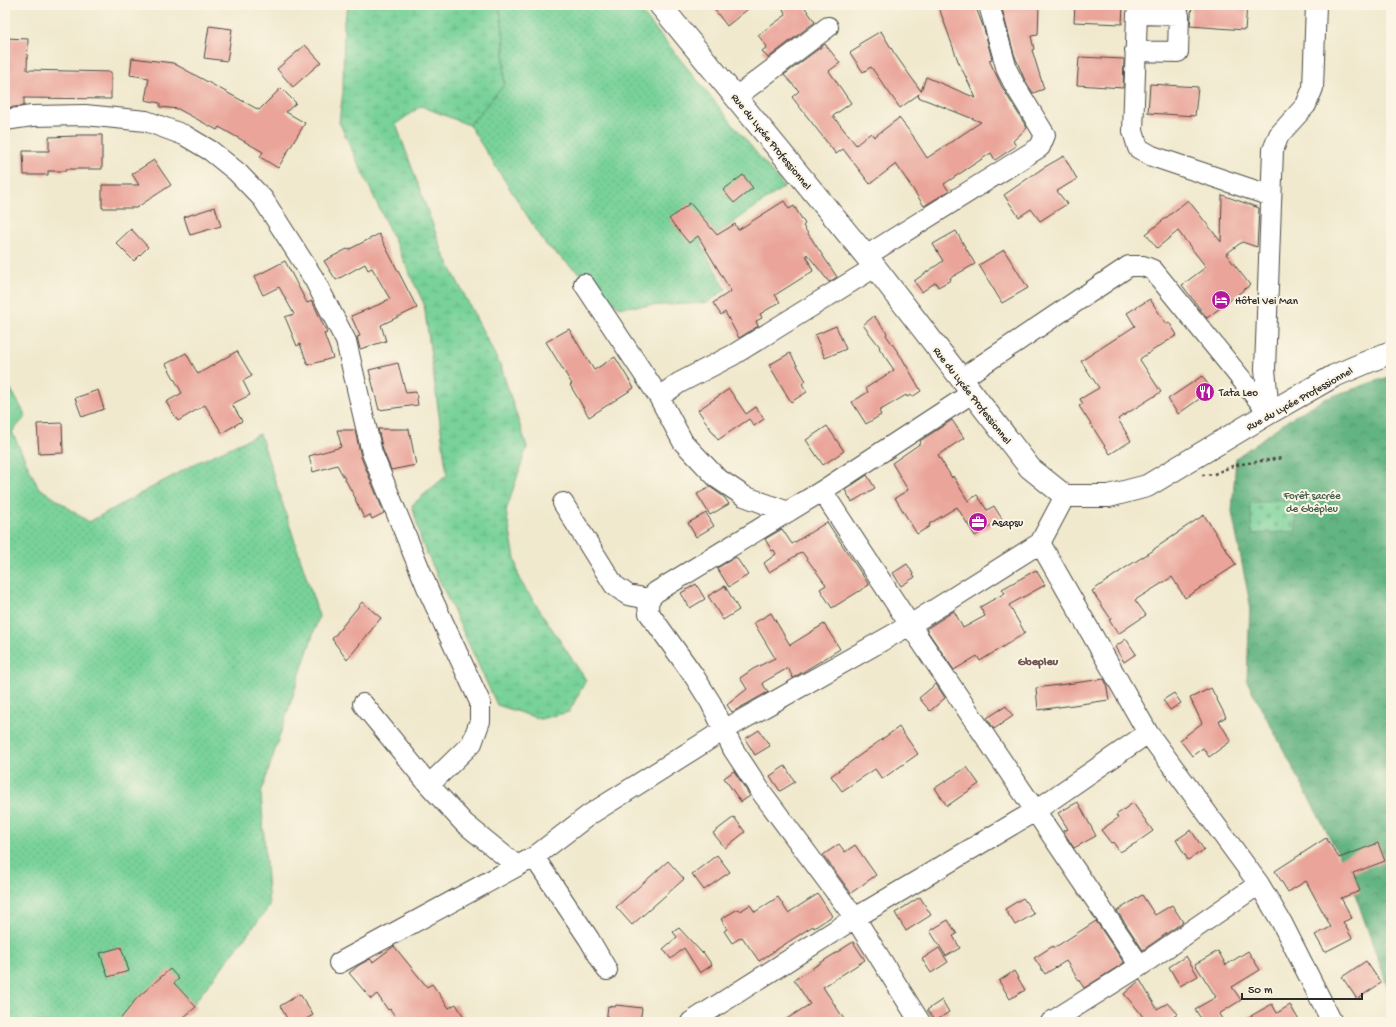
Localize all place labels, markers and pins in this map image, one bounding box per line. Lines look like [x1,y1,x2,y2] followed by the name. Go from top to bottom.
[1210,289,1232,311] hotel icon: Hôtel Vei Man
[1235,296,1299,308] place label: Hôtel Vei Man
[1194,381,1216,403] restaurant icon: Tata Leo
[1218,388,1258,400] place label: Tata Leo
[967,511,989,533] office icon: Asapsu
[992,518,1023,530] place label: Asapsu

